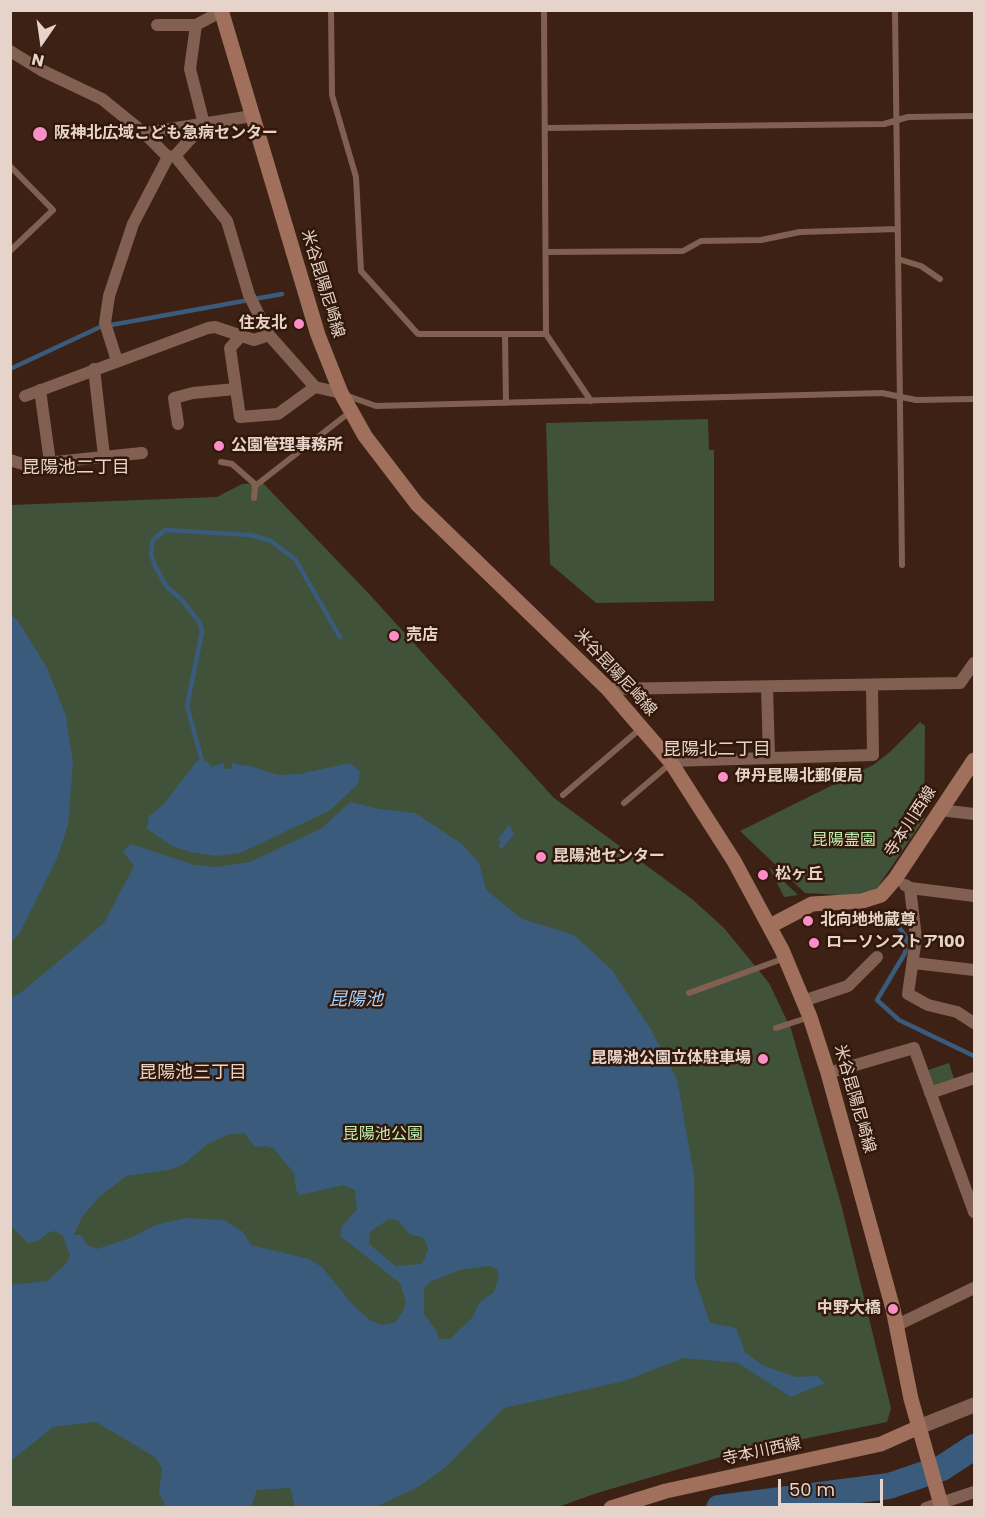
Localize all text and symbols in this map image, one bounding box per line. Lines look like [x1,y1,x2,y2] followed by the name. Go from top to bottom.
[12,12,72,72] north arrow
[29,47,46,73] text: N
[54,124,278,144] place label: 阪神北広域こども急病センター
[31,125,49,143] marker: 阪神北広域こども急病センター
[296,228,348,340] street label: 米谷昆陽尼崎線
[239,314,287,334] place label: 住友北
[292,317,306,331] marker: 住友北
[231,436,343,456] place label: 公園管理事務所
[212,439,226,453] marker: 公園管理事務所
[22,457,130,479] district label: 昆陽池二丁目
[570,625,660,721] street label: 米谷昆陽尼崎線
[406,626,438,646] place label: 売店
[387,629,401,643] marker: 売店
[663,739,771,761] district label: 昆陽北二丁目
[735,767,863,787] place label: 伊丹昆陽北郵便局
[716,770,730,784] marker: 伊丹昆陽北郵便局
[881,783,941,861] street label: 寺本川西線
[812,831,876,851] park label: 昆陽霊園
[553,847,665,867] place label: 昆陽池センター
[534,850,548,864] marker: 昆陽池センター
[775,865,823,885] place label: 松ヶ丘
[756,868,770,882] marker: 松ヶ丘
[820,911,916,931] place label: 北向地地蔵尊
[801,914,815,928] marker: 北向地地蔵尊
[826,933,965,953] place label: ローソンストア100
[807,936,821,950] marker: ローソンストア100
[329,989,383,1011] water label: 昆陽池
[829,1043,879,1155] street label: 米谷昆陽尼崎線
[591,1049,751,1069] place label: 昆陽池公園立体駐車場
[756,1052,770,1066] marker: 昆陽池公園立体駐車場
[139,1062,247,1084] district label: 昆陽池三丁目
[343,1125,423,1145] park label: 昆陽池公園
[817,1299,881,1319] place label: 中野大橋
[886,1302,900,1316] marker: 中野大橋
[721,1434,803,1470] street label: 寺本川西線
[781,1467,886,1505] scale bar
[789,1477,835,1502] text: 50 m

